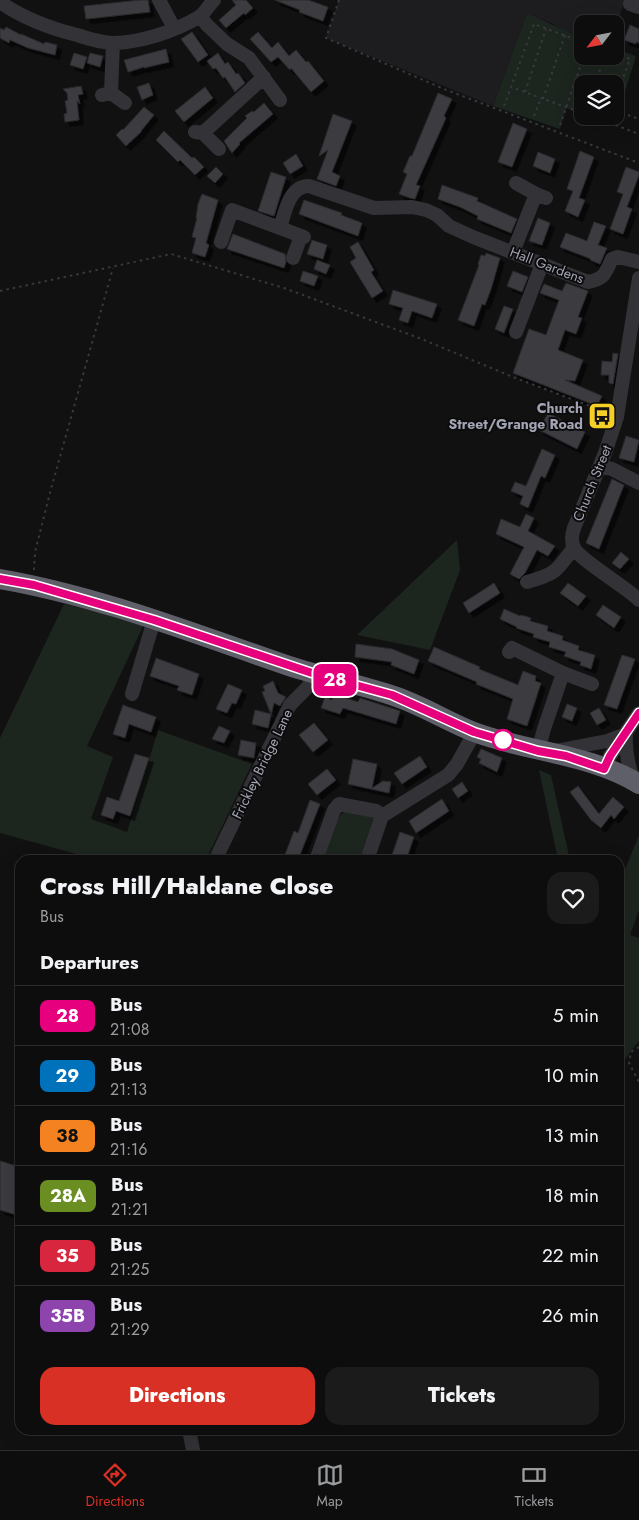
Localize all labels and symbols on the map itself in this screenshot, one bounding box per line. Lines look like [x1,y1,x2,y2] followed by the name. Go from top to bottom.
[574,15,624,65] north arrow
[507,242,587,288] street label: Hall Gardens
[448,398,583,434] place label: Church Street/Grange Road
[587,401,617,431] bus stop icon: Church Street/Grange Road
[568,441,617,524] street label: Church Street
[312,664,358,696] line badge: 28
[227,706,297,822] street label: Frickley Bridge Lane
[492,729,514,751] unlabelled marker

